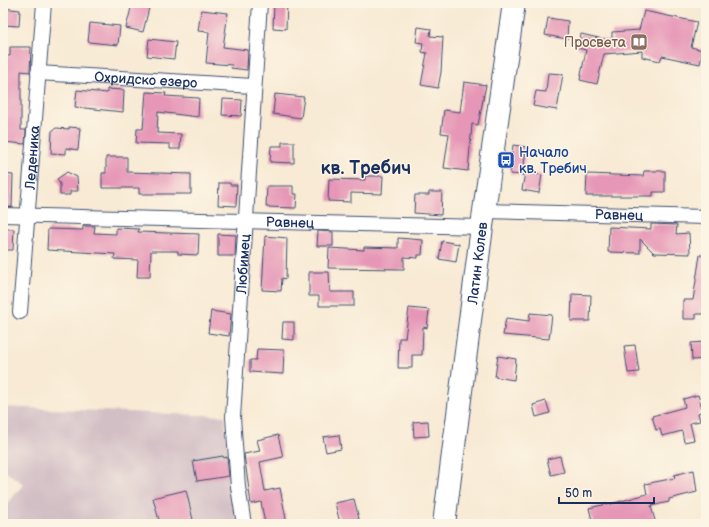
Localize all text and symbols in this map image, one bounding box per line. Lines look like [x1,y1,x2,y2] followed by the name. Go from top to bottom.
[629,32,649,52] library icon: Просвета
[564,34,627,51] place label: Просвета
[94,68,198,92] street label: Охридско езеро
[21,124,44,191] street label: Леденика
[519,144,587,177] place label: Начало кв. Требич
[496,150,516,170] bus stop icon: Начало кв. Требич
[321,158,411,179] district label: кв. Требич
[594,206,643,224] street label: Равнец
[265,214,314,232] street label: Равнец
[464,221,492,306] street label: Латин Колев
[233,233,254,296] street label: Любимец
[559,479,654,505] scale bar
[565,486,592,501] text: 50 m

